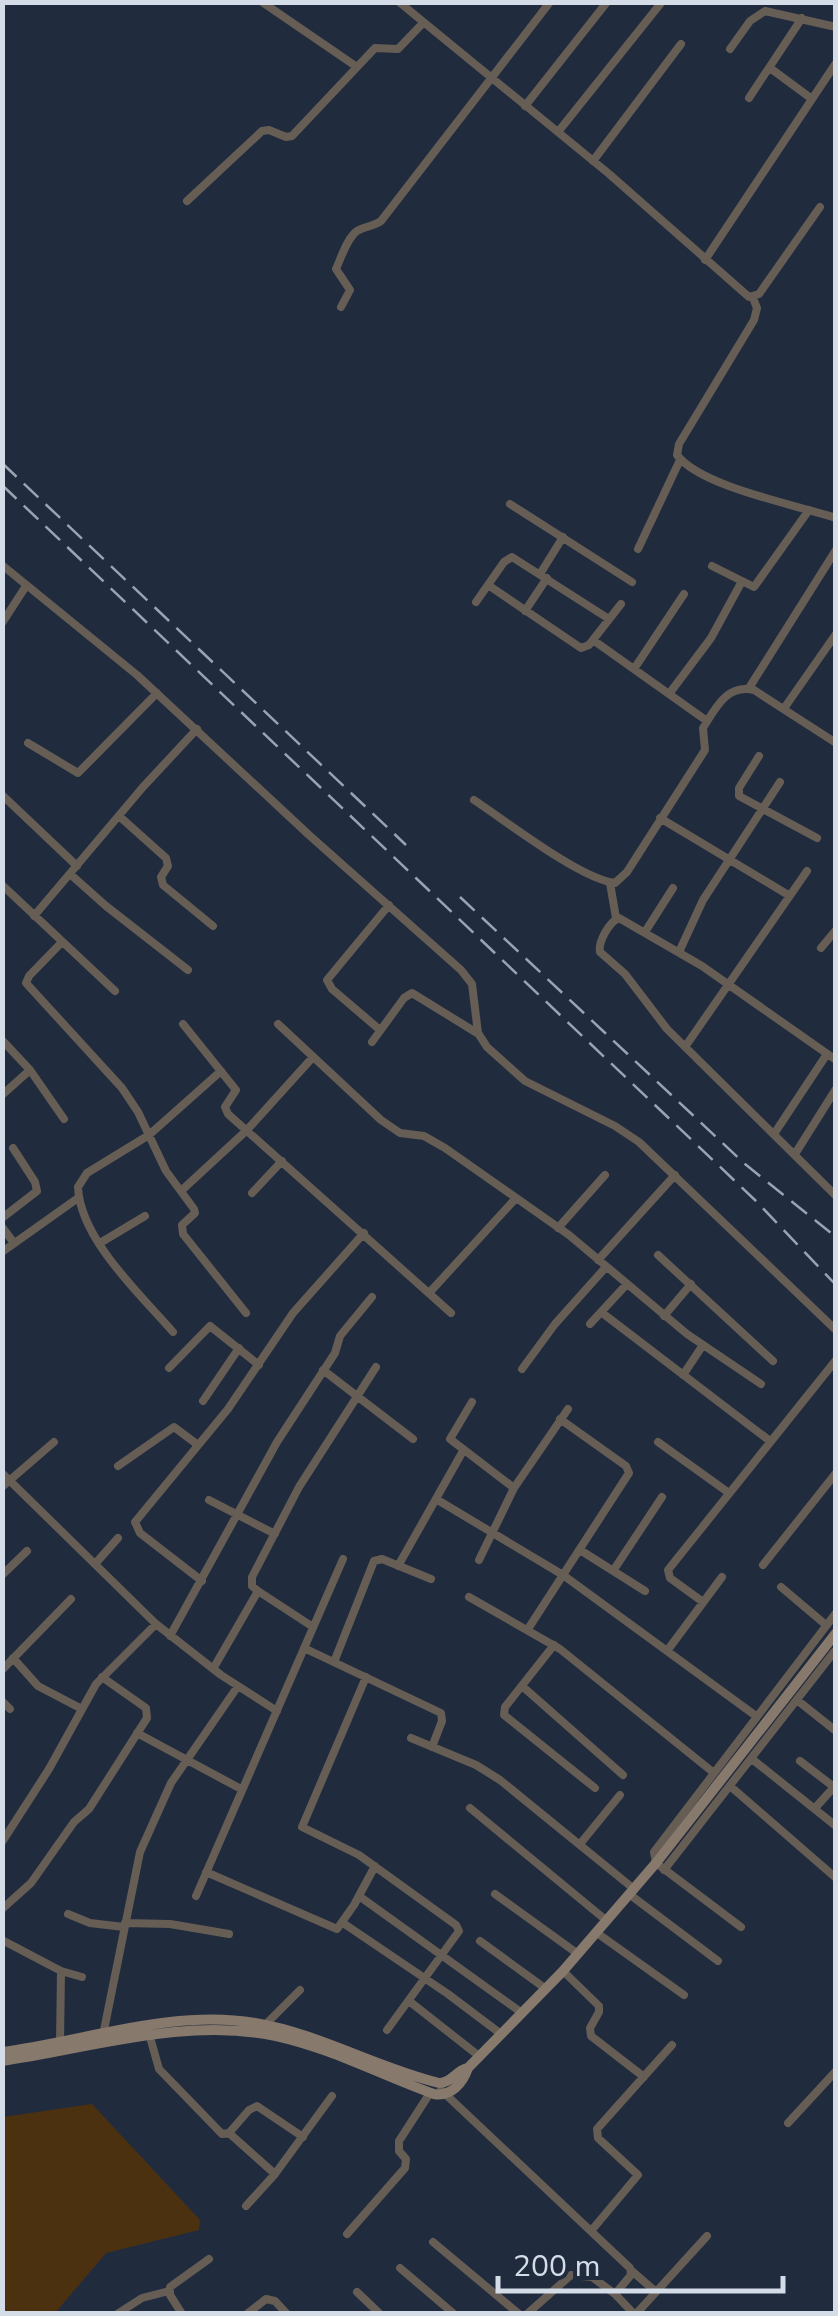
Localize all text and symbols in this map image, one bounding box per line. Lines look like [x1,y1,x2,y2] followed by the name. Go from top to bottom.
[498,2231,783,2293] scale bar
[513,2246,600,2287] text: 200 m

